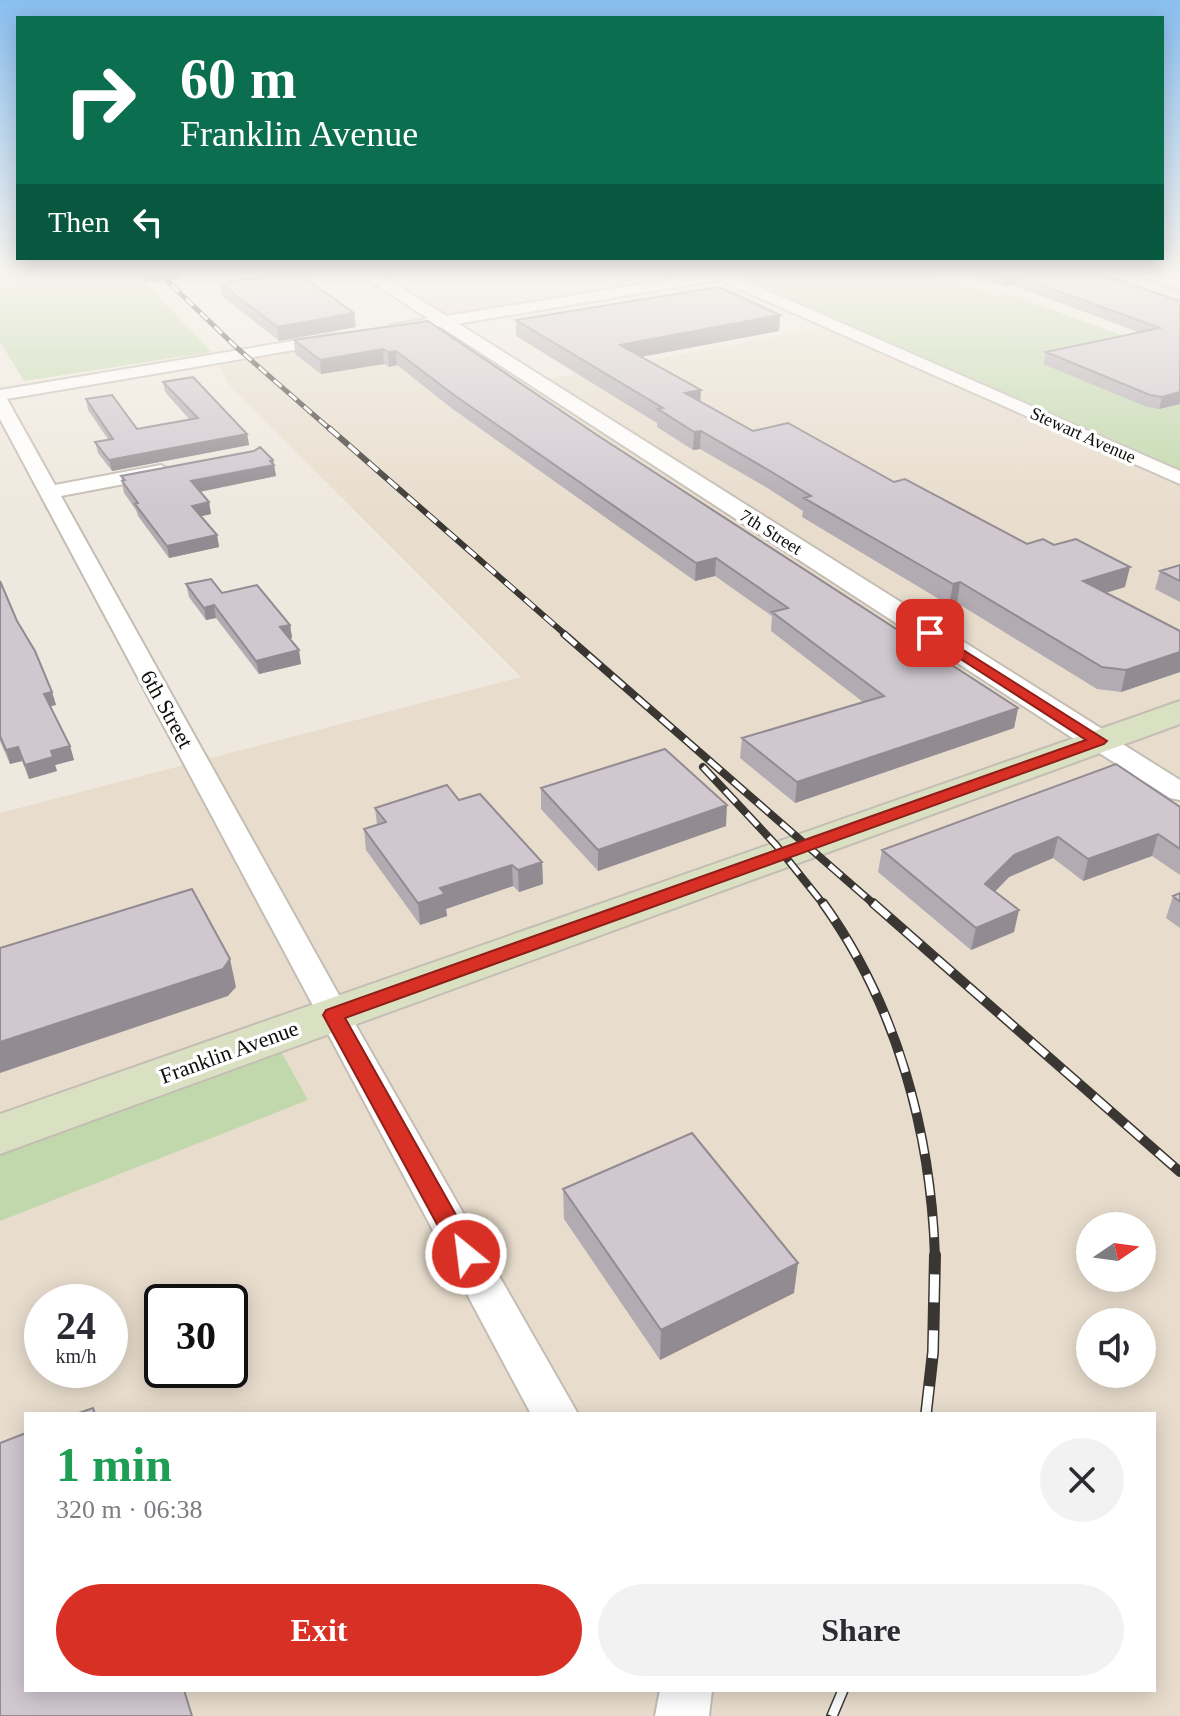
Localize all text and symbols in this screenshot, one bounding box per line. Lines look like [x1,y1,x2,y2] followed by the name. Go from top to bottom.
[48,48,152,152] icon: right
[180,48,297,110] text: 60 m
[180,114,418,154] text: Franklin Avenue
[126,200,170,244] icon: left
[48,205,110,238] text: Then
[1027,403,1139,467] street label: Stewart Avenue
[736,505,806,559] street label: 7th Street
[896,599,964,667] pin
[908,611,952,655] icon: arrive
[135,666,199,752] street label: 6th Street
[156,1015,302,1089] street label: Franklin Avenue
[424,1212,508,1296] position arrow
[1076,1212,1156,1292] north arrow
[1076,1212,1156,1388] map controls
[144,1284,248,1388] speed limit sign: 30
[56,1303,96,1348] text: 24
[1076,1308,1156,1388] button: sound
[55,1345,97,1367] text: km/h
[56,1438,172,1491] text: 1 min
[1040,1438,1124,1522] button: close
[56,1495,203,1524] text: 320 m · 06:38
[56,1584,582,1676] button: Exit
[598,1584,1124,1676] button: Share

